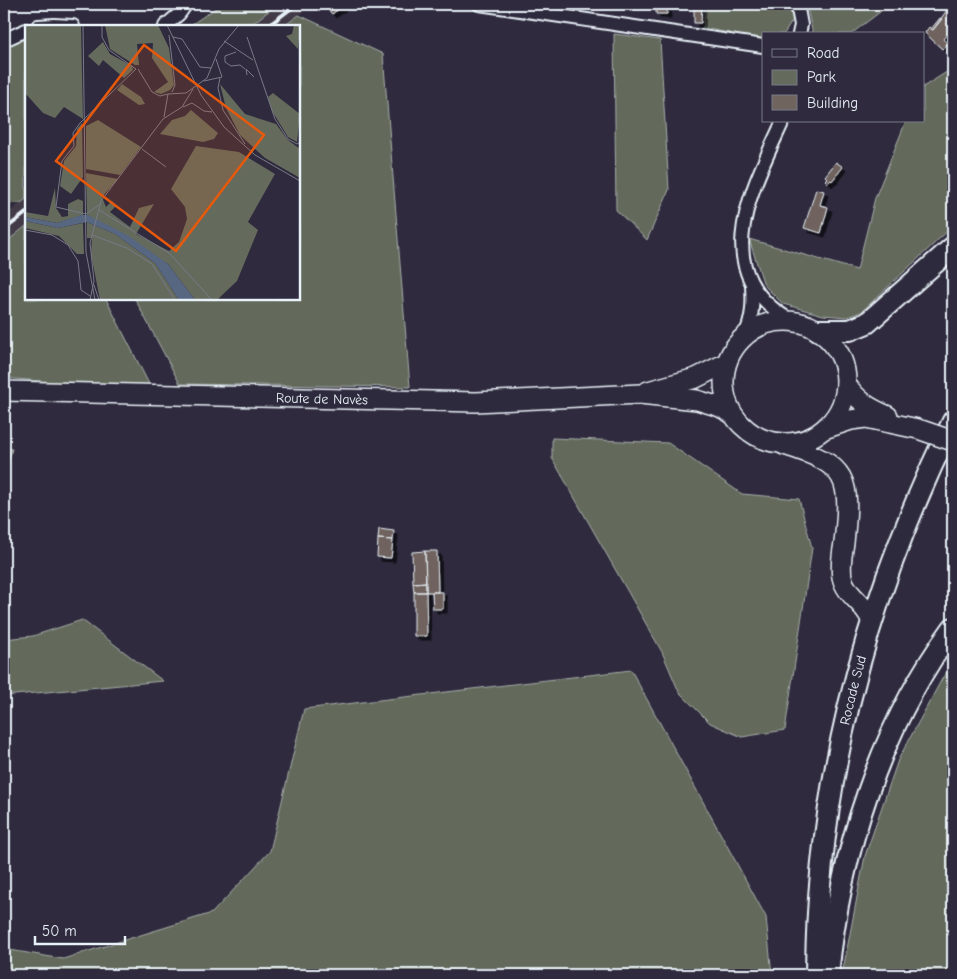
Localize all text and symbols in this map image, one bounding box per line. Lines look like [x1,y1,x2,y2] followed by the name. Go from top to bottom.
[25,25,300,300] inset map
[762,32,924,122] legend
[807,44,839,62] text: Road
[807,68,836,86] text: Park
[807,94,858,112] text: Building
[276,389,368,408] street label: Route de Navès
[836,654,870,727] street label: Rocade Sud
[35,914,125,946] scale bar
[42,922,77,940] text: 50 m

